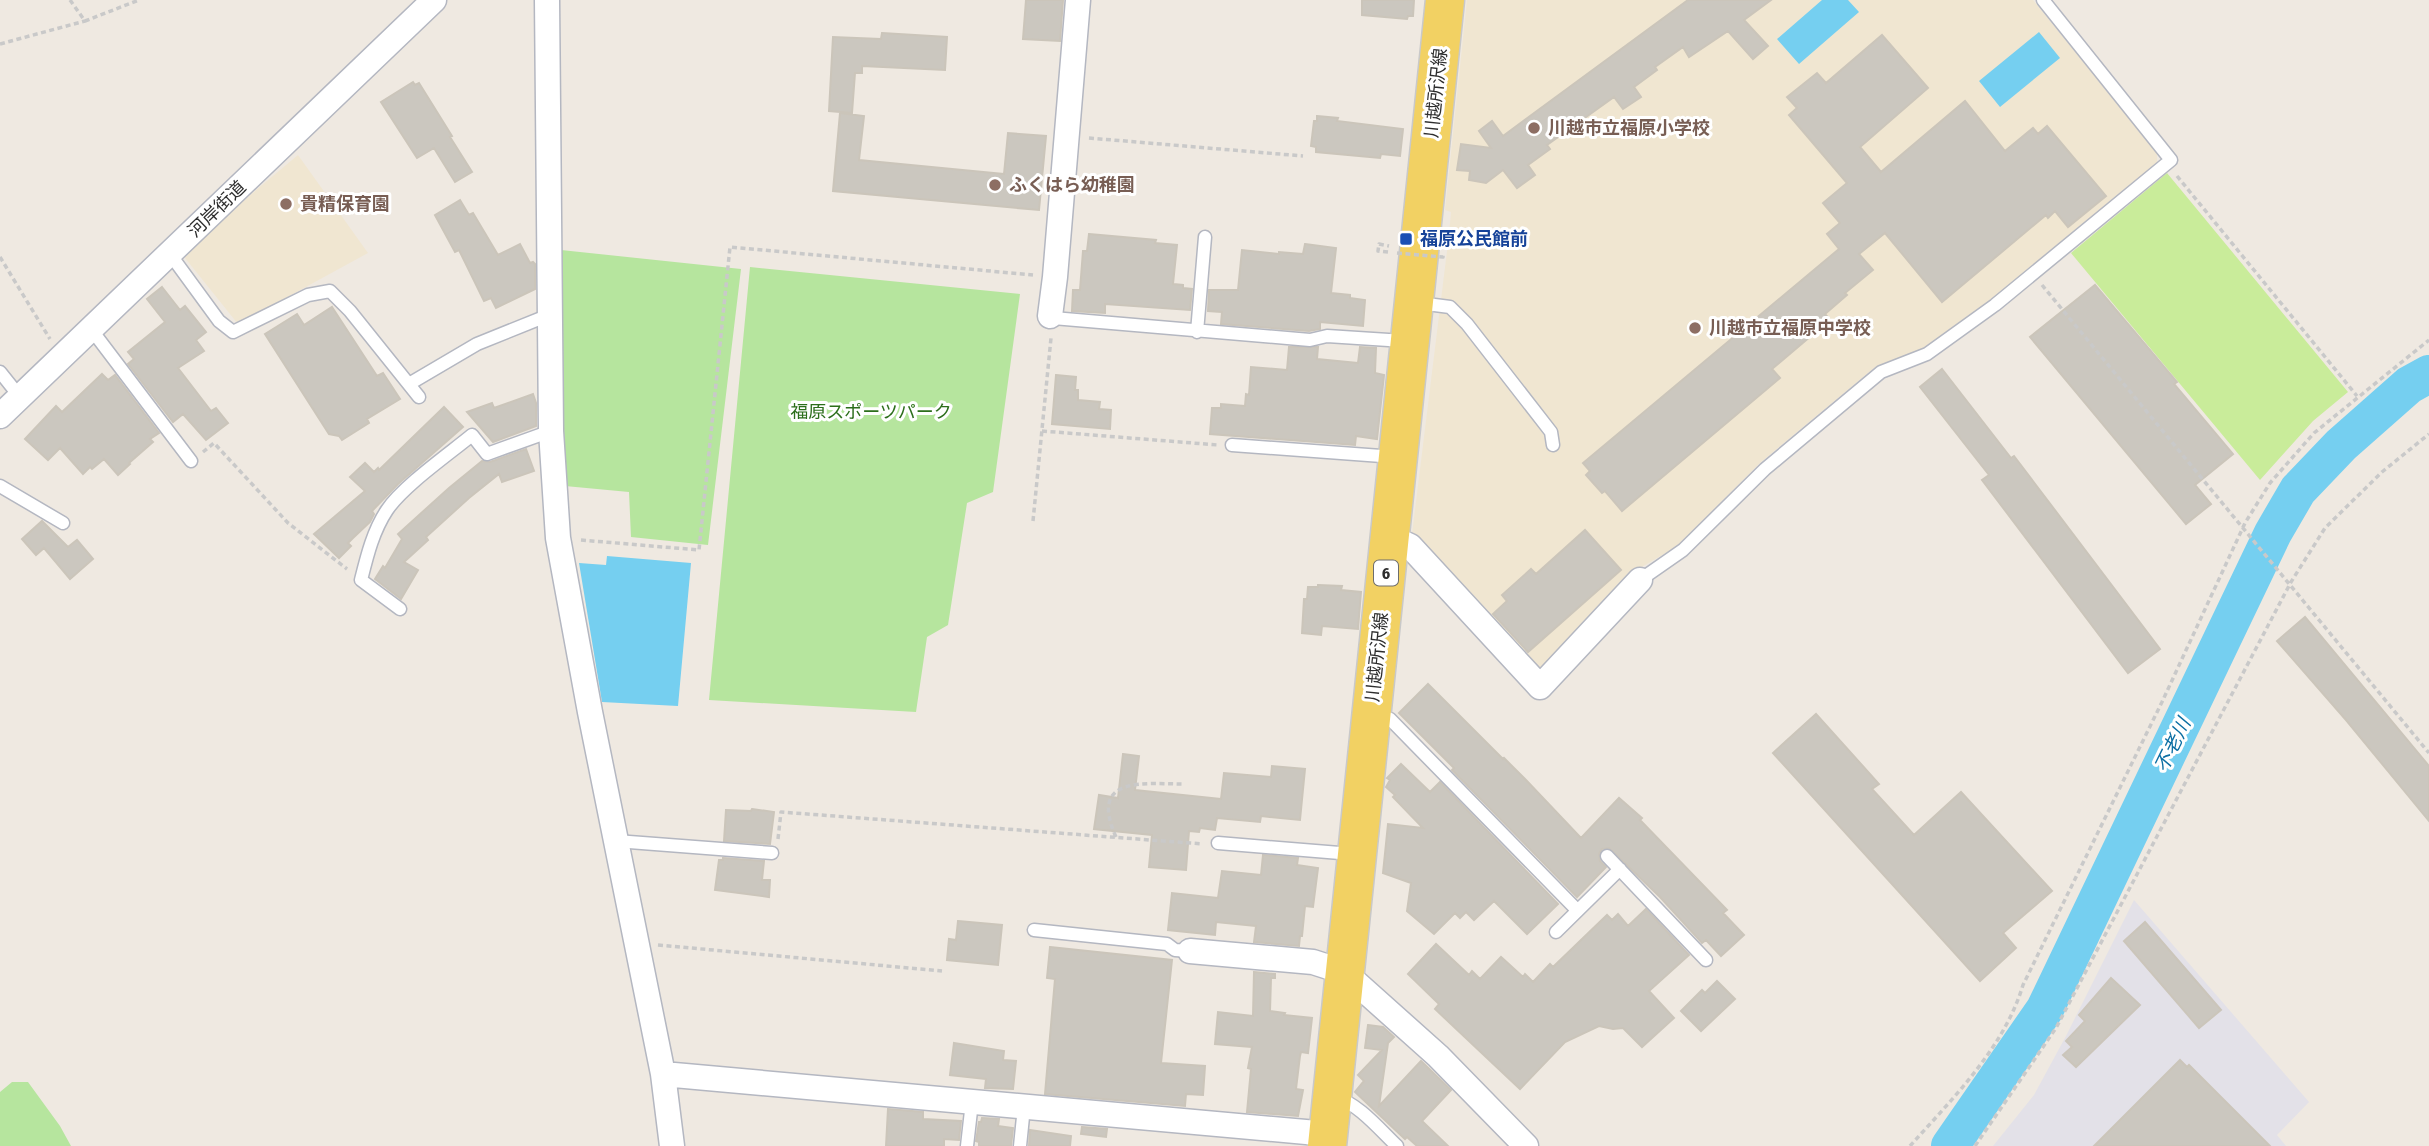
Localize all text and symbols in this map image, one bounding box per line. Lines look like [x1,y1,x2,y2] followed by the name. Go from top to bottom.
[1420,47,1452,139] street label: 川越所沢線
[1548,117,1710,139] place label: 川越市立福原小学校
[1526,120,1542,136] marker: 川越市立福原小学校
[1009,174,1135,196] place label: ふくはら幼稚園
[183,176,251,242] street label: 河岸街道
[987,177,1003,193] marker: ふくはら幼稚園
[300,193,390,215] place label: 貴精保育園
[278,196,294,212] marker: 貴精保育園
[1420,228,1528,250] place label: 福原公民館前
[1398,231,1414,247] marker: 福原公民館前
[1709,317,1871,339] place label: 川越市立福原中学校
[1687,320,1703,336] marker: 川越市立福原中学校
[790,401,952,423] park label: 福原スポーツパーク
[1374,560,1398,586] road number: 6
[1361,611,1393,703] street label: 川越所沢線
[2150,713,2196,776] water label: 不老川

